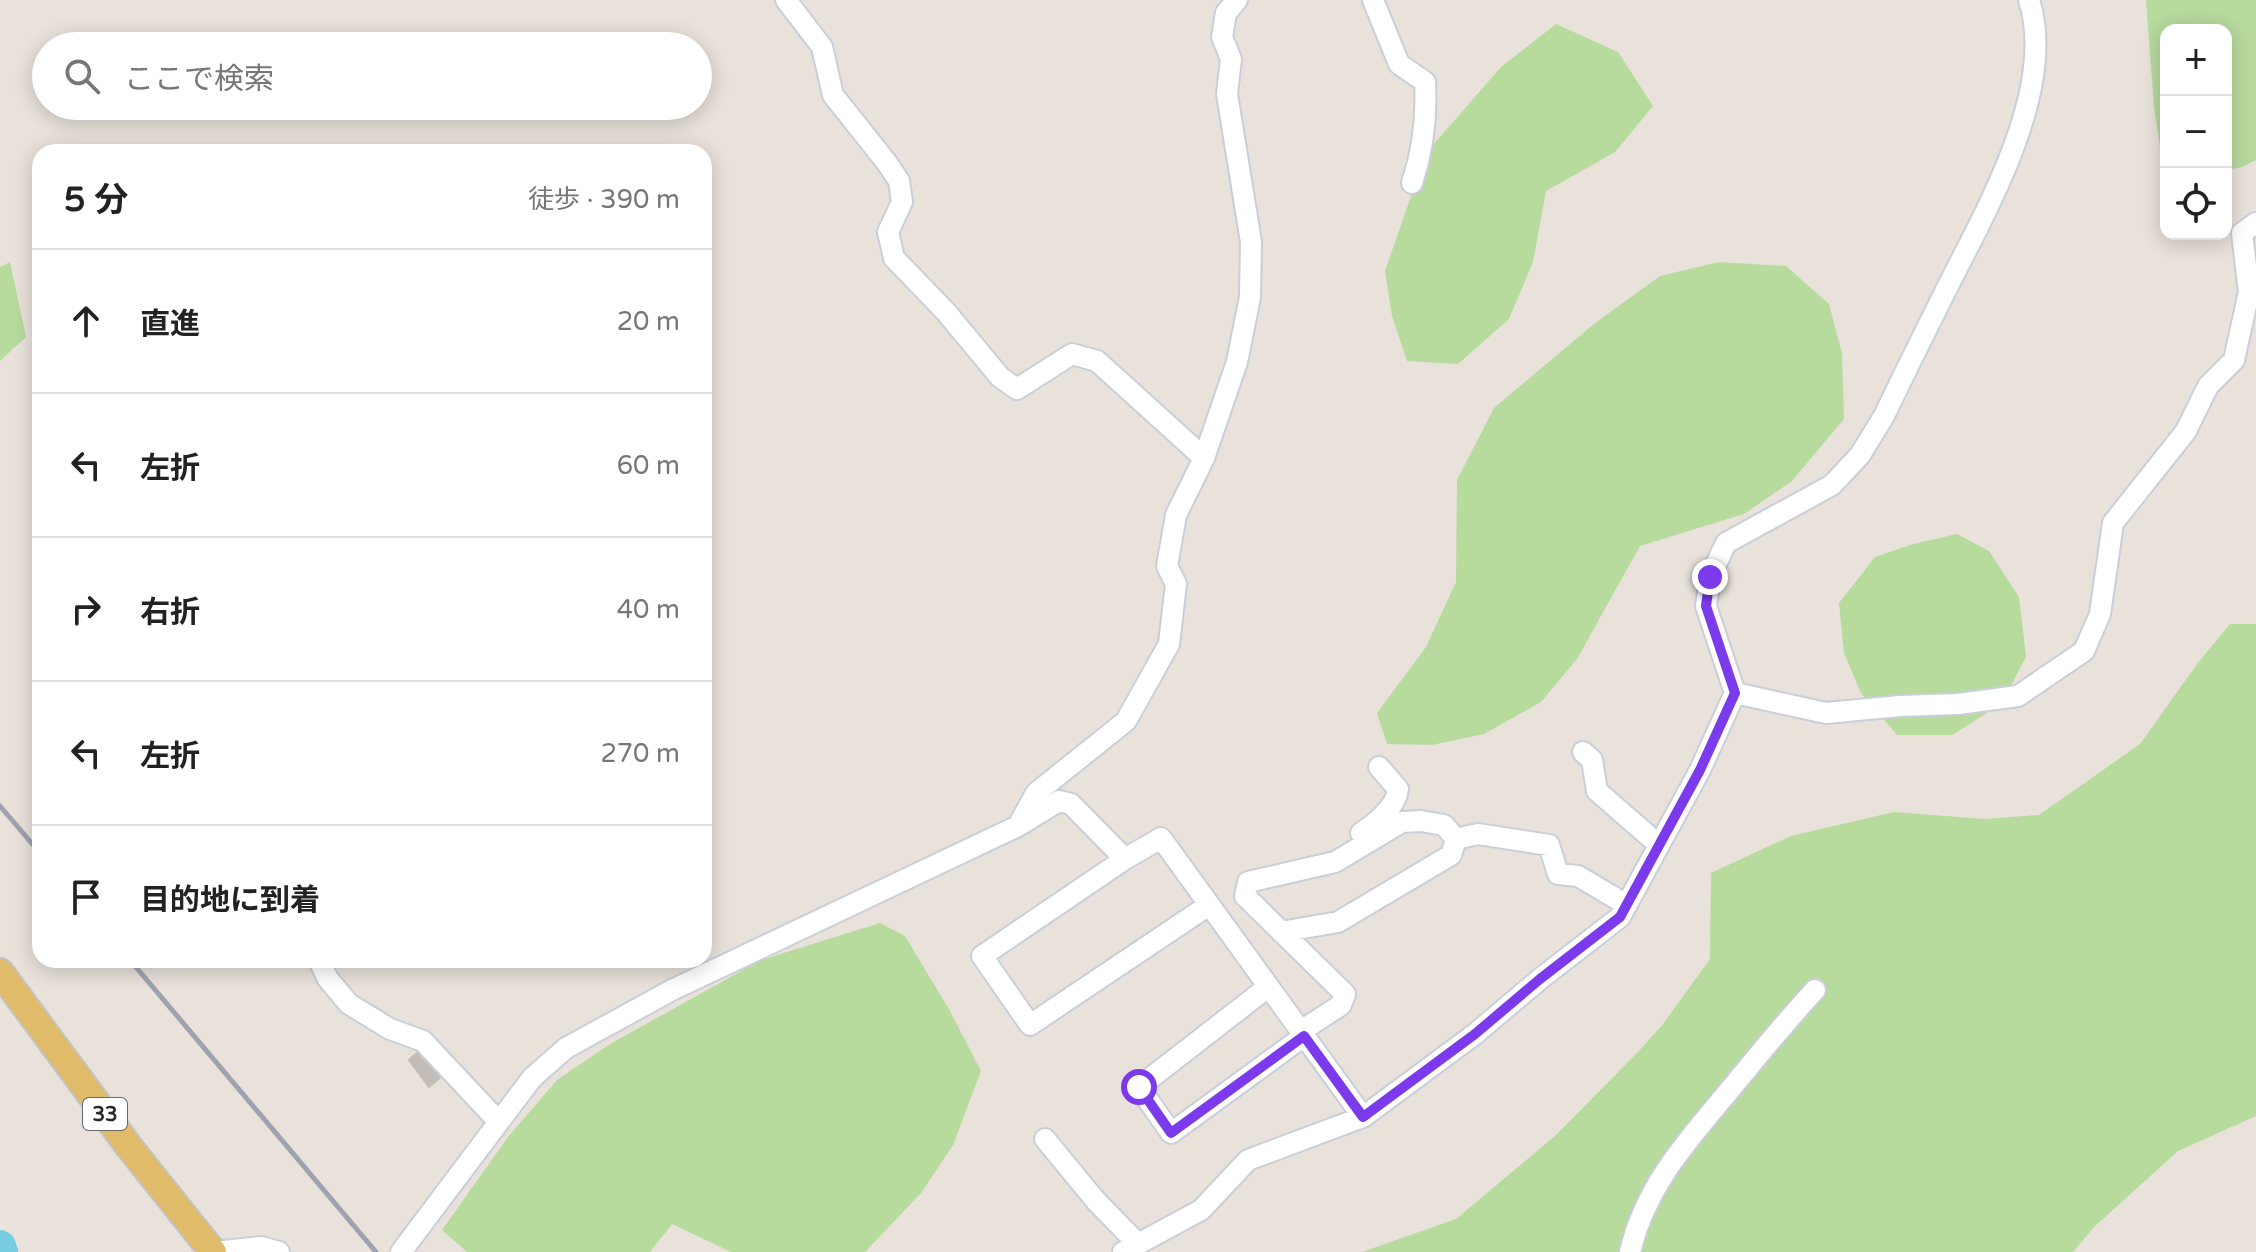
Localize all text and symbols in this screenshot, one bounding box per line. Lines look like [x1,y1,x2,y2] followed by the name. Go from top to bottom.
[2160,24,2232,240] map controls
[2160,24,2232,96] button: +
[32,32,712,120] search box
[60,54,104,98] icon: search
[124,61,274,98] text: ここで検索
[2160,96,2232,168] button: −
[2160,168,2232,240] button: locate
[64,180,128,221] text: 5 分
[528,184,680,215] text: 徒歩 · 390 m
[64,299,108,343] icon: ahead
[140,306,200,343] text: 直進
[617,306,680,337] text: 20 m
[64,443,108,487] icon: left
[140,450,200,487] text: 左折
[617,450,680,481] text: 60 m
[1692,559,1728,595] route end
[64,587,108,631] icon: right
[140,594,200,631] text: 右折
[617,594,680,625] text: 40 m
[64,731,108,775] icon: left
[140,738,200,775] text: 左折
[600,738,680,769] text: 270 m
[64,875,108,919] icon: arrive
[140,882,320,919] text: 目的地に到着
[1121,1069,1157,1105] route start
[83,1098,127,1130] road number: 33

